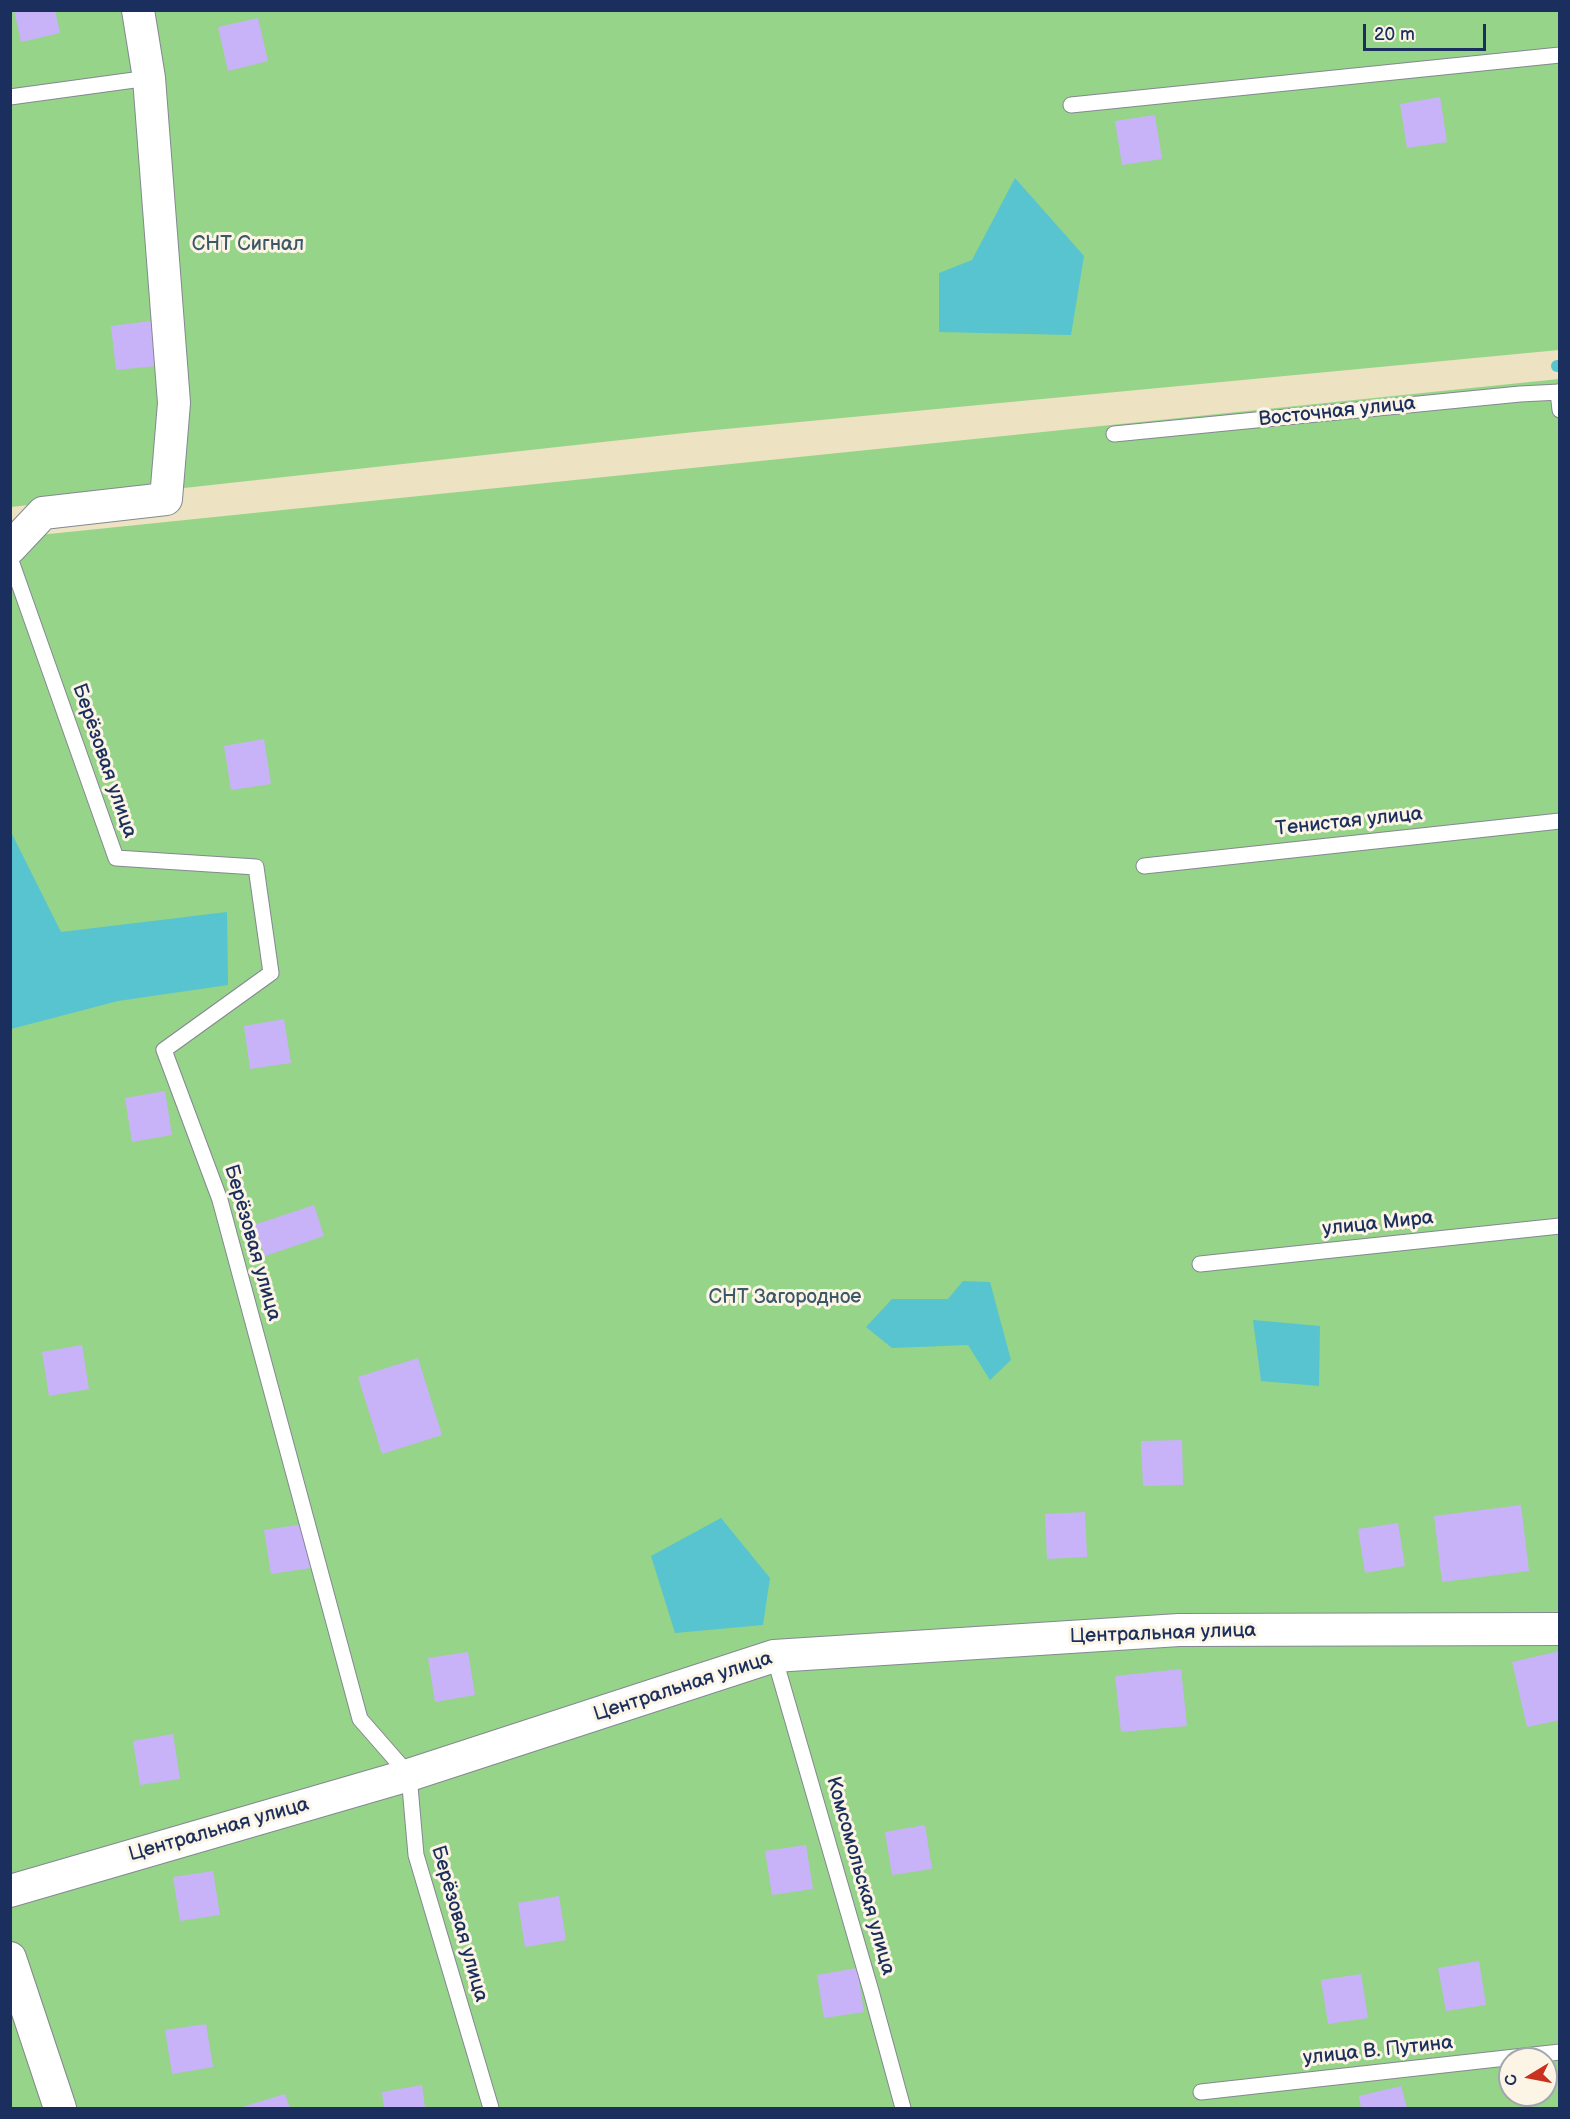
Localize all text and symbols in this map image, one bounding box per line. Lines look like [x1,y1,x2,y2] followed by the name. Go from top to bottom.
[1366,12,1489,50] scale bar
[1374,24,1415,45] text: 20 m
[192,233,304,257] park label: СНТ Сигнал
[1257,392,1417,432] street label: Восточная улица
[66,681,142,841] street label: Берёзовая улица
[1274,802,1424,842] street label: Тенистая улица
[218,1162,286,1324] street label: Берёзовая улица
[1321,1206,1435,1242] street label: улица Мира
[709,1286,861,1310] park label: СНТ Загородное
[1069,1619,1257,1649] street label: Центральная улица
[591,1647,775,1727] street label: Центральная улица
[820,1774,900,1978] street label: Комсомольская улица
[126,1793,312,1867] street label: Центральная улица
[425,1843,493,2005] street label: Берёзовая улица
[1302,2031,1454,2071] street label: улица В. Путина
[1498,2047,1558,2107] north arrow
[1501,2073,1522,2087] text: С

